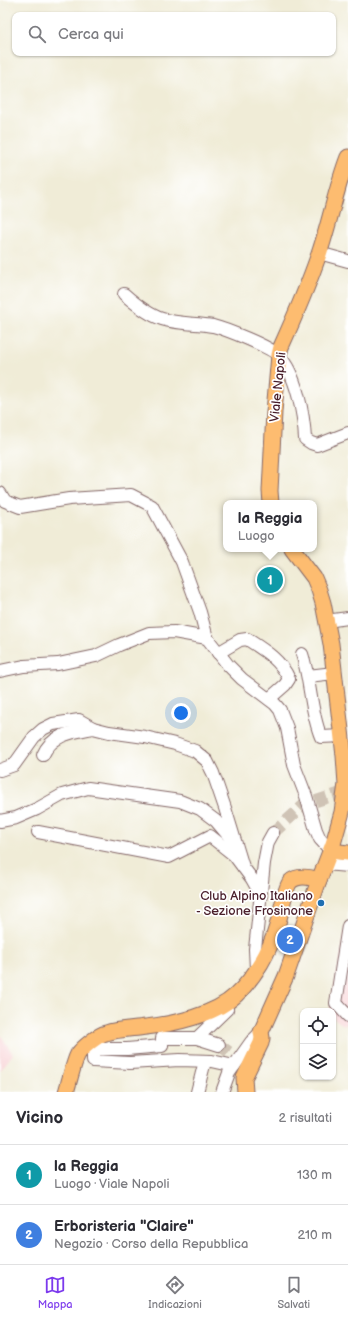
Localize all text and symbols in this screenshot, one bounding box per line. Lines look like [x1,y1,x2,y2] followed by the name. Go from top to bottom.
[12,12,336,56] search box
[26,23,48,45] icon: search
[58,25,124,44] text: Cerca qui
[266,351,290,423] street label: Viale Napoli
[223,500,317,552] popup
[238,509,302,528] text: la Reggia
[238,528,275,544] text: Luogo
[257,565,283,595] pin: 1
[171,703,191,723] your location
[196,888,313,919] place label: Club Alpino Italiano - Sezione Frosinone
[316,898,326,908] marker: Club Alpino Italiano - Sezione Frosinone
[277,925,303,955] pin: 2
[300,1008,336,1080] map controls
[300,1008,336,1044] button: locate
[300,1044,336,1080] button: layers
[16,1108,63,1128] text: Vicino
[279,1110,332,1126] text: 2 risultati
[54,1157,119,1176] text: la Reggia
[26,1167,32,1183] text: 1
[297,1167,332,1183] text: 130 m
[54,1176,170,1192] text: Luogo · Viale Napoli
[54,1217,194,1236] text: Erboristeria "Claire"
[25,1227,33,1243] text: 2
[298,1227,332,1243] text: 210 m
[54,1236,248,1252] text: Negozio · Corso della Repubblica
[38,1274,73,1311] tab: Mappa
[148,1274,202,1311] tab: Indicazioni
[277,1274,310,1311] tab: Salvati

